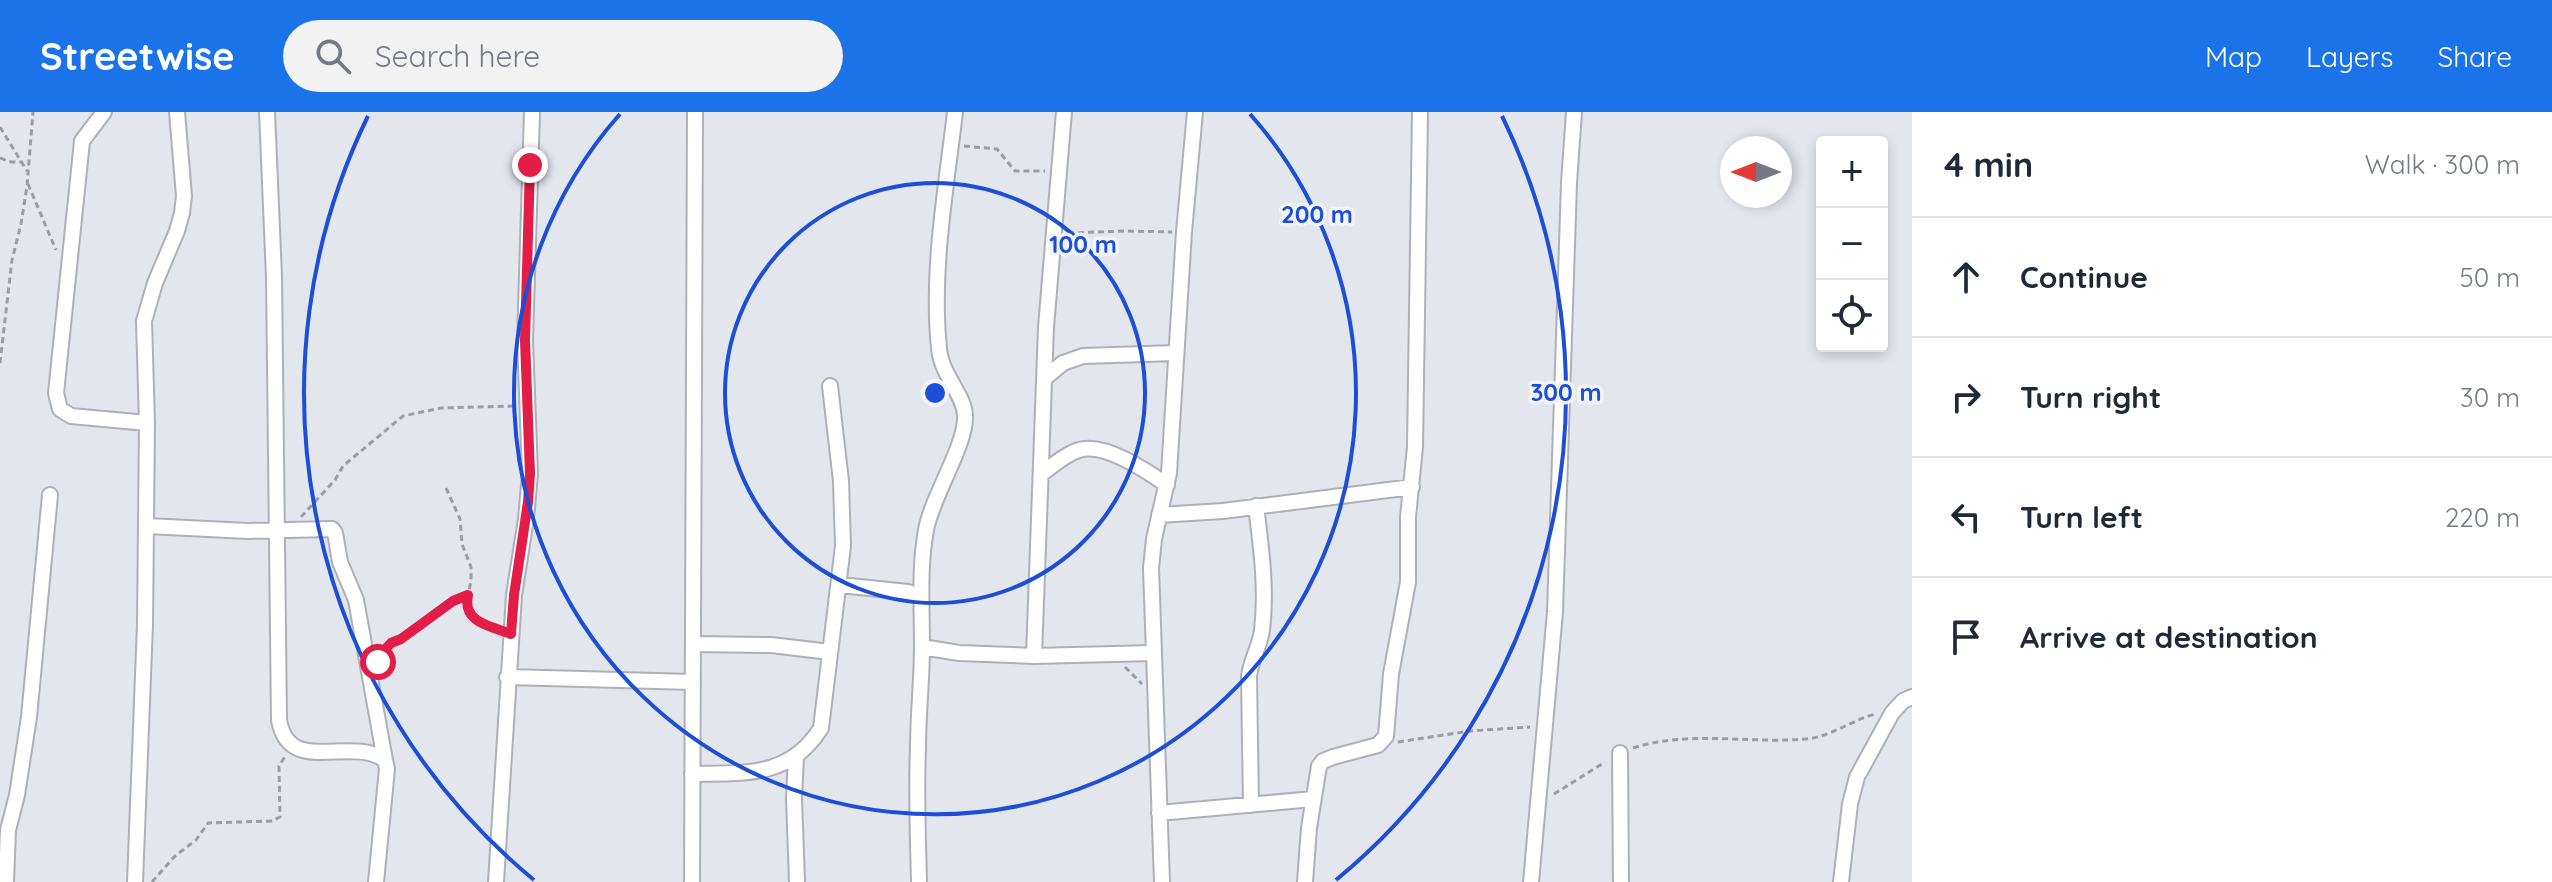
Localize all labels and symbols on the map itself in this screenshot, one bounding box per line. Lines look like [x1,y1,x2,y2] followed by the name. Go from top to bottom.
[1720,136,1792,208] north arrow
[512,147,548,183] route end
[1281,199,1353,229] text: 200 m
[1049,229,1117,259] text: 100 m
[1530,377,1602,407] text: 300 m
[921,379,949,407] centre of rings
[360,644,396,680] route start

